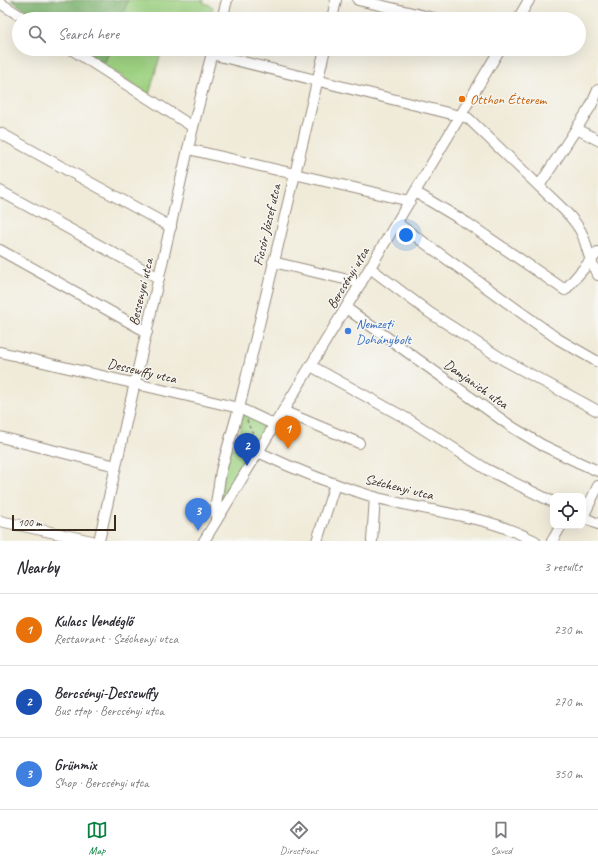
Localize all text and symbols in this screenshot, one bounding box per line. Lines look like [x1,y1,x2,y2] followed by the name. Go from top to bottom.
[12,12,586,56] search box
[26,23,48,45] icon: search
[58,25,119,44] text: Search here
[470,91,548,108] place label: Otthon Étterem
[457,94,467,104] marker: Otthon Étterem
[249,181,285,267] street label: Ficsór József utca
[396,225,416,245] your location
[323,243,374,312] street label: Bercsényi utca
[125,256,157,327] street label: Bessenyei utca
[356,315,412,348] place label: Nemzeti Dohánybolt
[343,326,353,336] marker: Nemzeti Dohánybolt
[106,355,179,387] street label: Dessewffy utca
[441,356,513,413] street label: Damjanich utca
[275,416,301,449] pin: 1
[234,433,260,466] pin: 2
[363,470,436,504] street label: Széchenyi utca
[550,493,586,529] map controls
[550,493,586,529] button: locate
[185,498,211,531] pin: 3
[12,513,116,532] scale bar
[18,515,42,529] text: 100 m
[16,557,59,578] text: Nearby
[544,559,582,575] text: 3 results
[54,612,133,631] text: Kulacs Vendéglő
[26,622,32,638] text: 1
[554,622,582,638] text: 230 m
[54,631,178,647] text: Restaurant · Széchenyi utca
[54,684,157,703] text: Bercsényi-Dessewffy
[26,694,32,710] text: 2
[554,694,582,710] text: 270 m
[54,703,164,719] text: Bus stop · Bercsényi utca
[54,756,97,775] text: Grünmix
[26,766,32,782] text: 3
[554,766,582,782] text: 350 m
[54,775,149,791] text: Shop · Bercsényi utca
[86,819,108,857] tab: Map
[280,819,318,857] tab: Directions
[490,819,512,857] tab: Saved

